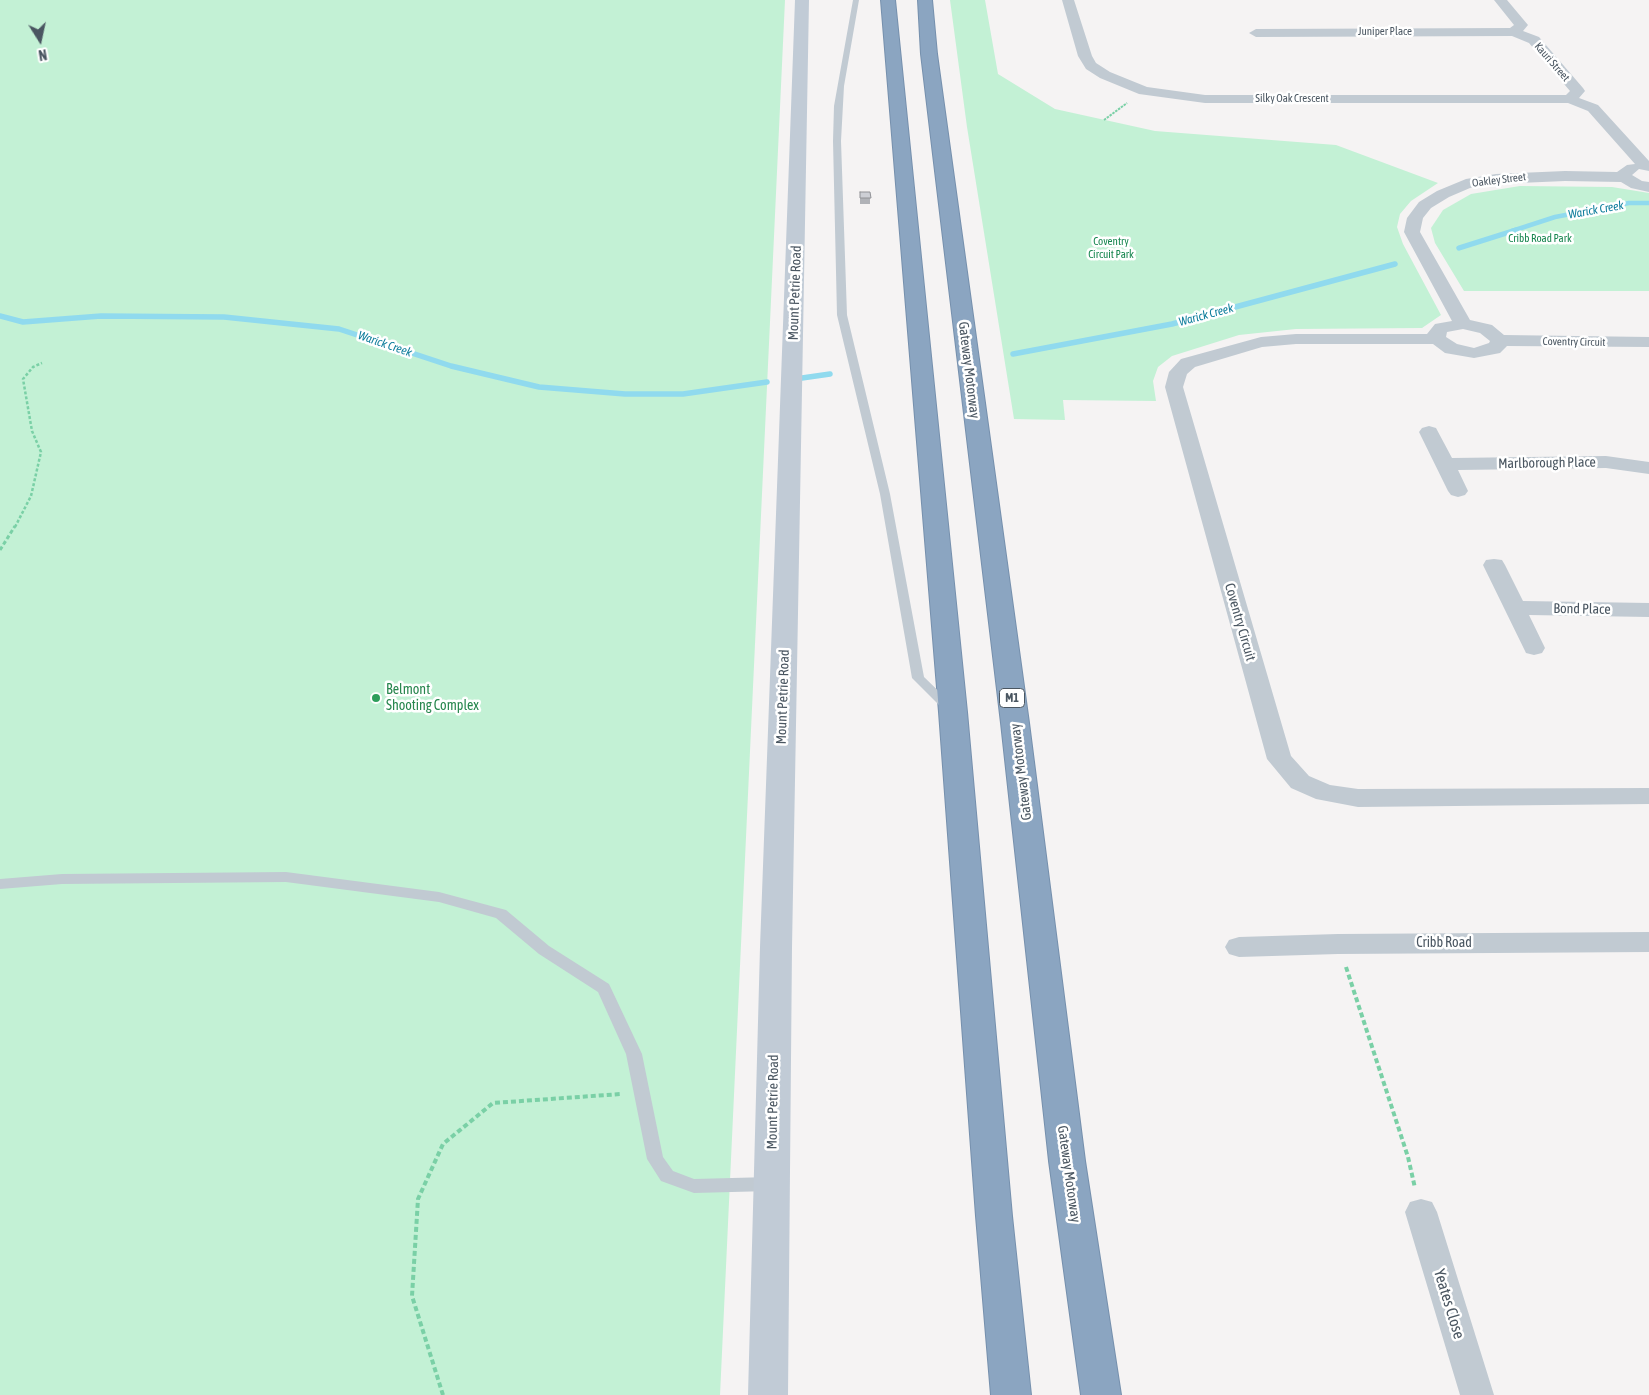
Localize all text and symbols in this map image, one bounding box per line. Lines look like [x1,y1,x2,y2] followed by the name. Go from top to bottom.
[15,15,65,65] north arrow
[1358,25,1412,39] street label: Juniper Place
[1532,40,1572,84] street label: Kauri Street
[37,46,48,63] text: N
[1255,92,1329,106] street label: Silky Oak Crescent
[1471,170,1527,190] street label: Oakley Street
[1567,198,1625,222] water label: Warick Creek
[1508,232,1572,246] park label: Cribb Road Park
[1088,235,1134,261] park label: Coventry Circuit Park
[785,245,805,341] street label: Mount Petrie Road
[1177,301,1235,329] water label: Warick Creek
[955,321,983,419] street label: Gateway Motorway
[356,328,414,360] water label: Warick Creek
[1542,335,1606,349] street label: Coventry Circuit
[1498,454,1596,472] street label: Marlborough Place
[1221,581,1259,663] street label: Coventry Circuit
[1553,600,1611,618] street label: Bond Place
[773,649,793,745] street label: Mount Petrie Road
[386,682,479,714] place label: Belmont Shooting Complex
[1000,688,1024,708] road number: M1
[370,692,382,704] marker: Belmont Shooting Complex
[1007,723,1035,821] street label: Gateway Motorway
[1416,935,1472,951] street label: Cribb Road
[764,1054,782,1150] street label: Mount Petrie Road
[1054,1125,1084,1223] street label: Gateway Motorway
[1429,1267,1469,1341] street label: Yeates Close

